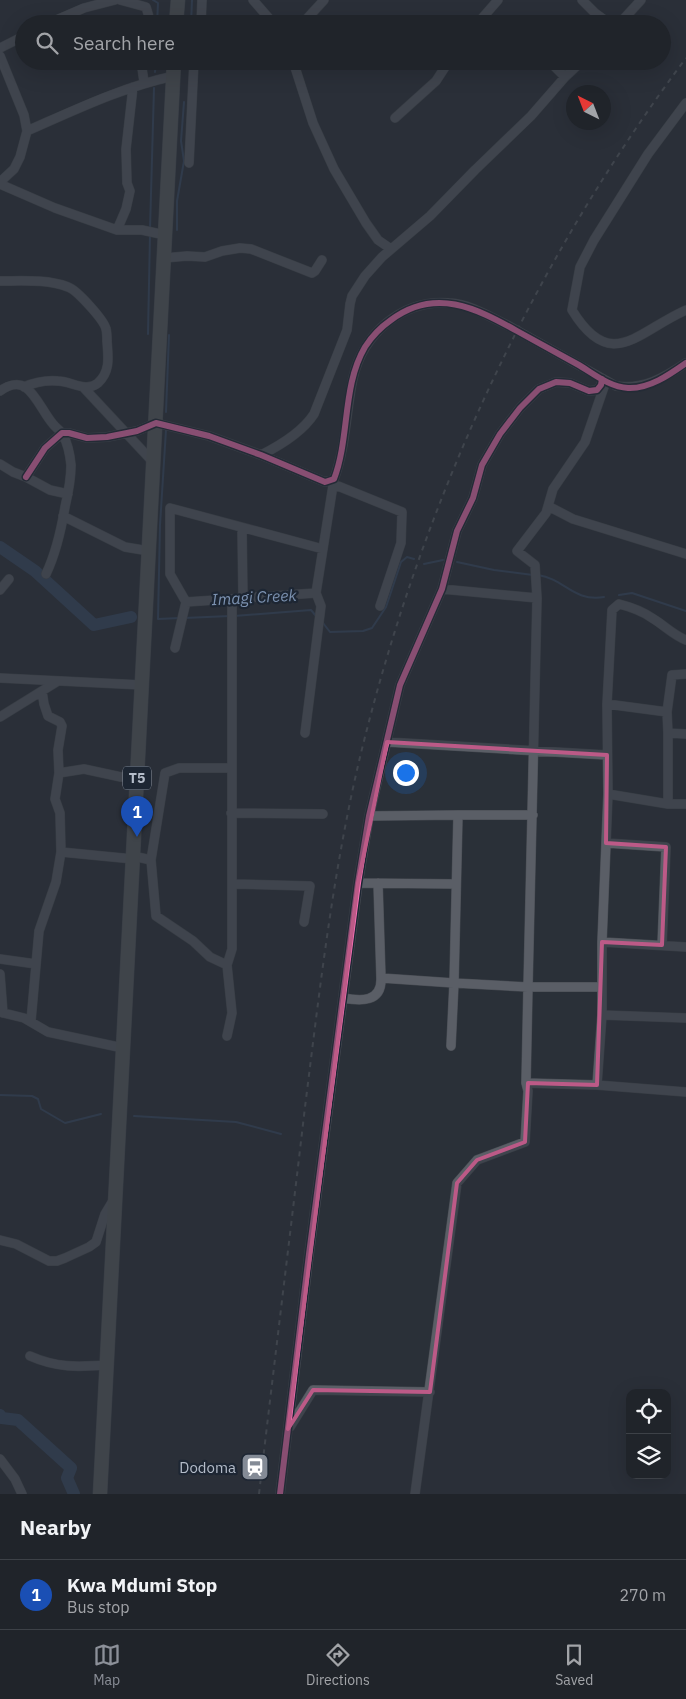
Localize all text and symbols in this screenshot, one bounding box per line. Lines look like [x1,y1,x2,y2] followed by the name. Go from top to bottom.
[15,15,671,70] search box
[33,29,61,57] icon: search
[73,31,175,55] text: Search here
[566,85,611,130] north arrow
[211,585,298,609] water label: Imagi Creek
[393,760,419,786] your location
[123,766,151,790] road number: T5
[121,796,153,837] pin: 1
[626,1389,671,1479] map controls
[626,1389,671,1434] button: locate
[626,1434,671,1479] button: layers
[240,1452,270,1482] station icon: Dodoma
[179,1458,236,1477] place label: Dodoma
[20,1513,91,1541] text: Nearby
[67,1573,217,1597] text: Kwa Mdumi Stop
[31,1585,41,1605] text: 1
[619,1585,666,1605] text: 270 m
[67,1597,130,1617] text: Bus stop
[93,1641,121,1689] tab: Map
[306,1641,370,1689] tab: Directions
[555,1641,593,1689] tab: Saved

